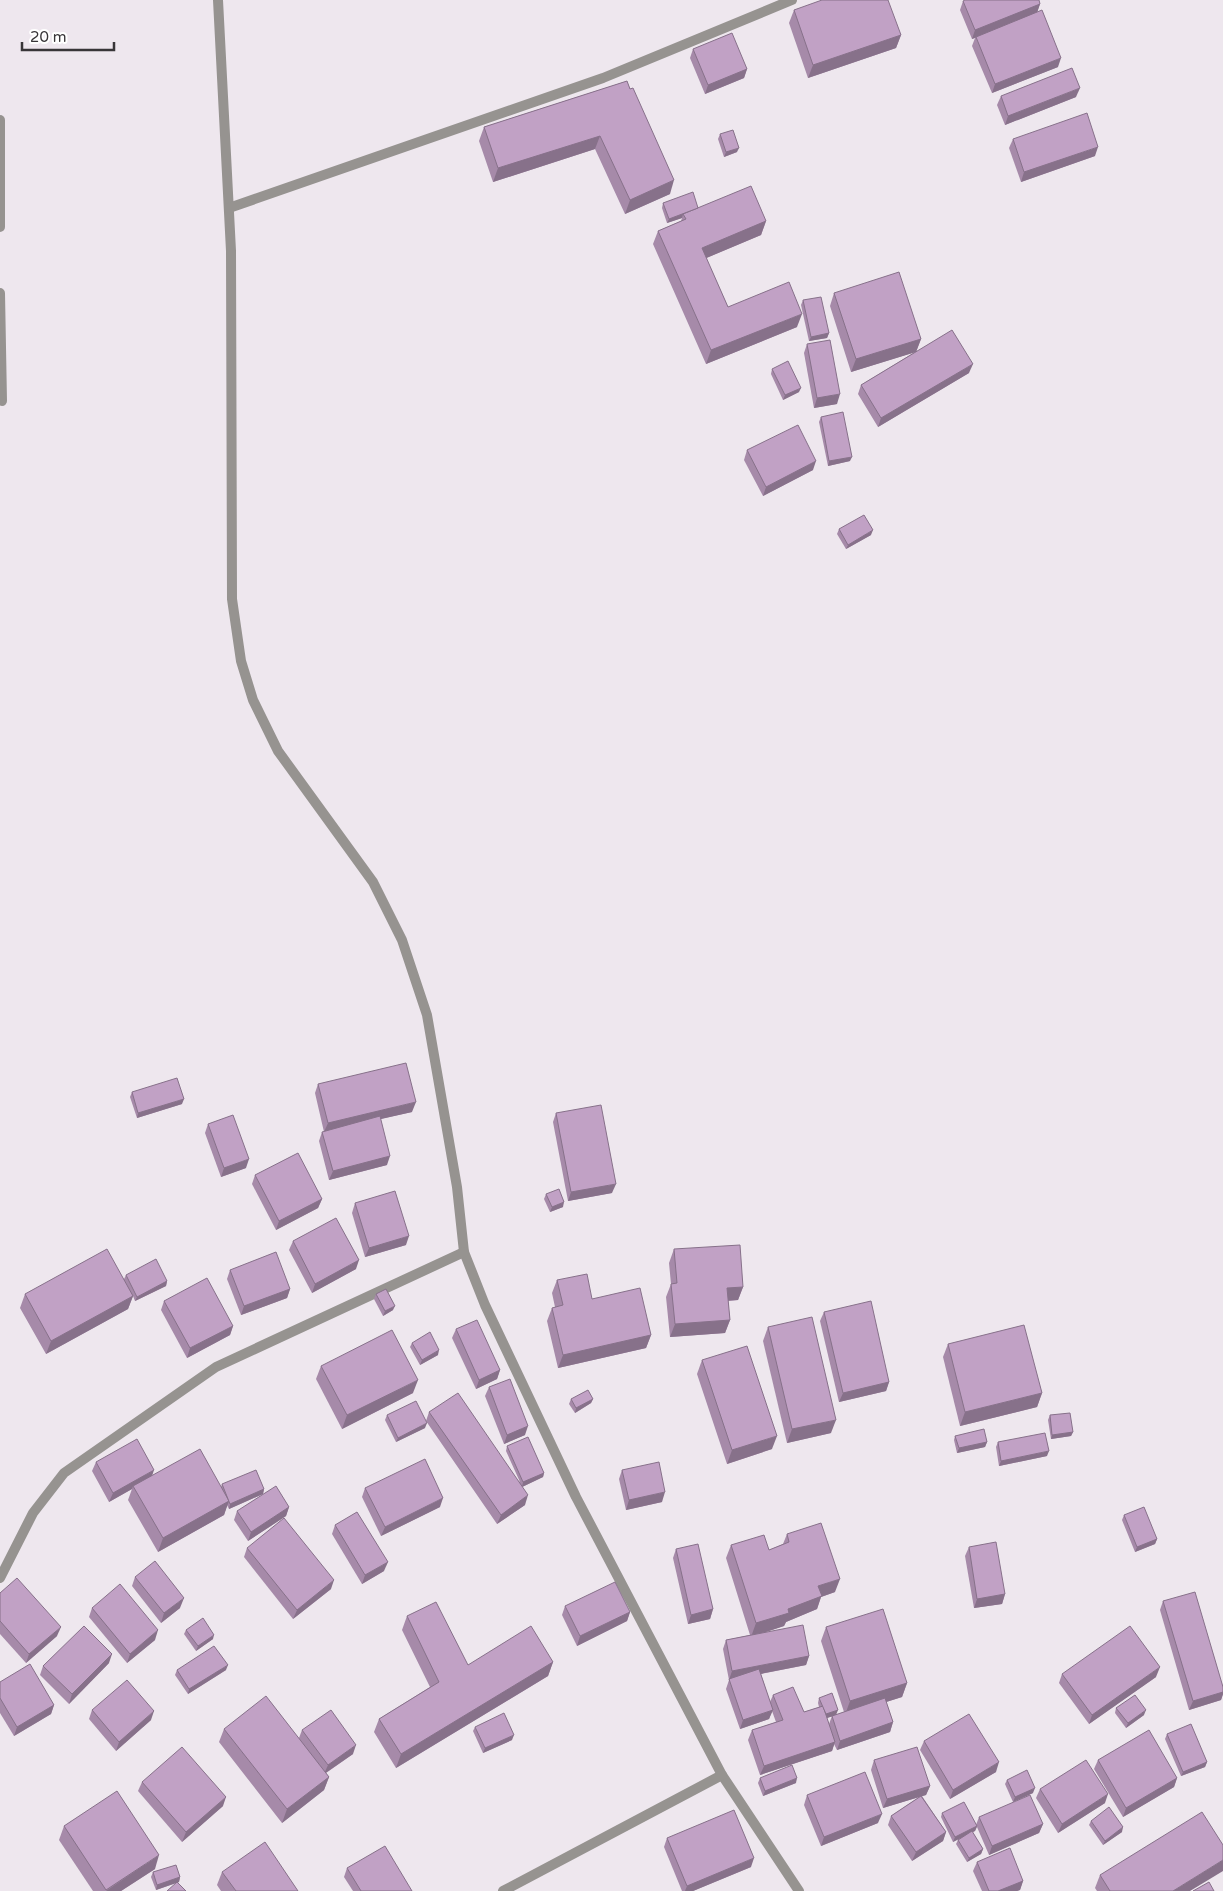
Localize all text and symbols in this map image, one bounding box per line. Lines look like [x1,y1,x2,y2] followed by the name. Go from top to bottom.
[22,20,115,52] scale bar
[30,28,67,46] text: 20 m

